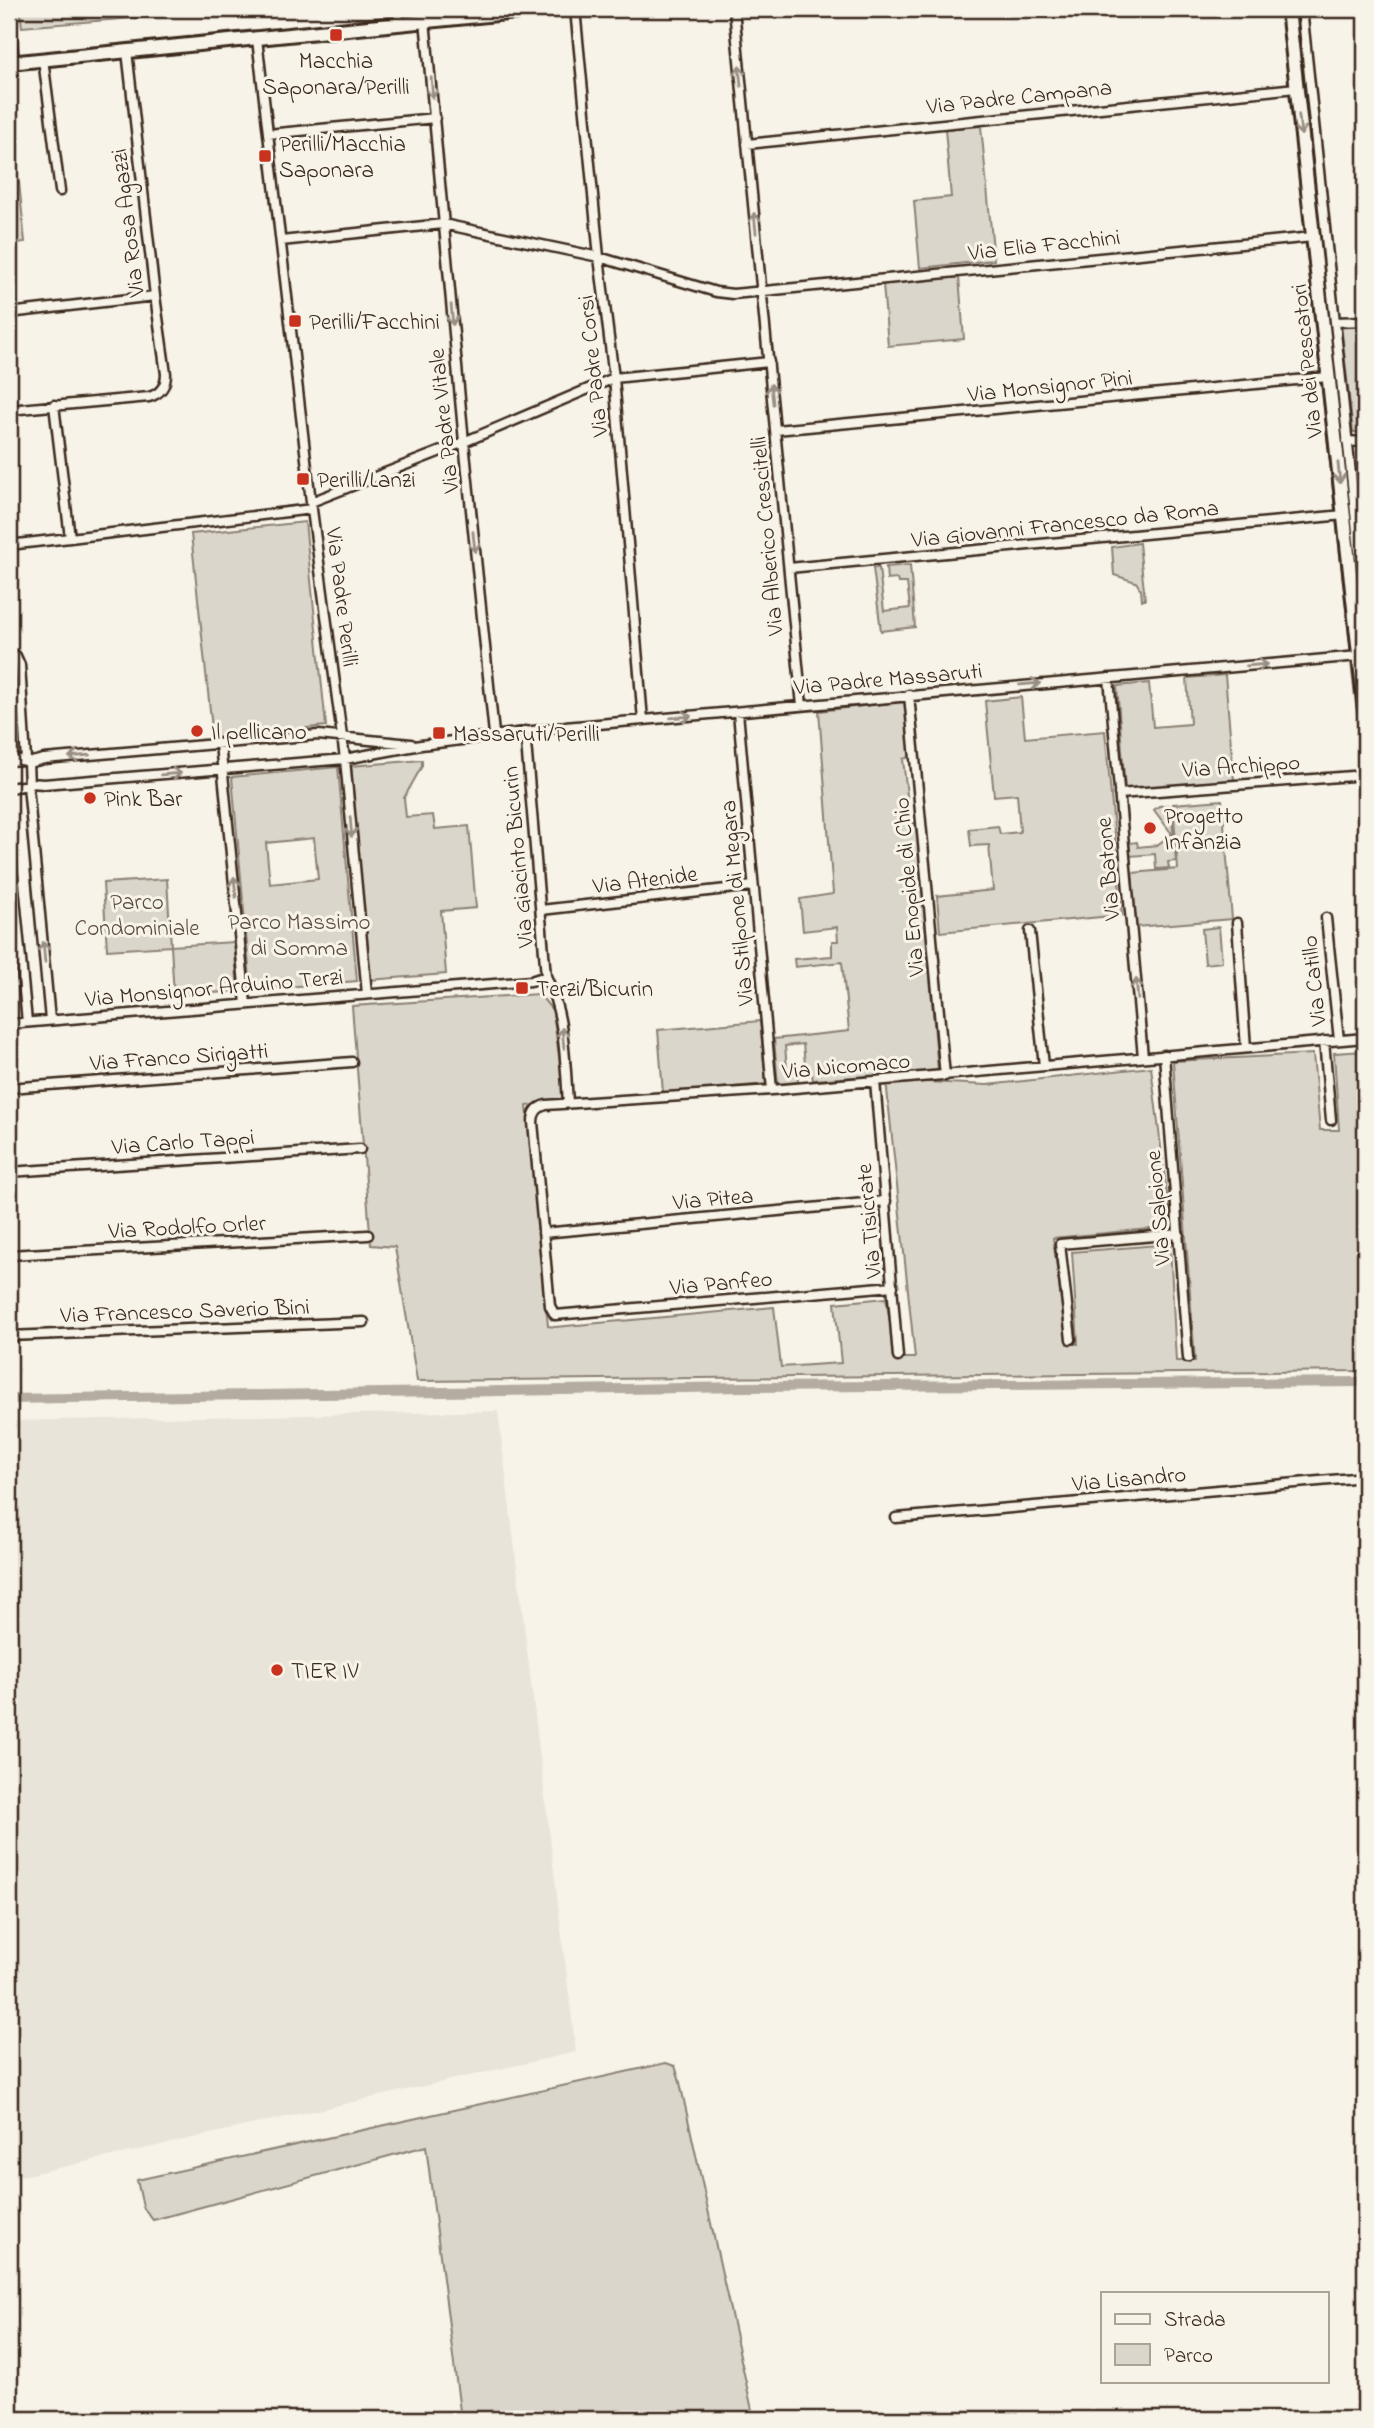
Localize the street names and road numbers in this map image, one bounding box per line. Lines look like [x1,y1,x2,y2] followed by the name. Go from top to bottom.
[924,72,1114,125] street label: Via Padre Campana
[104,147,156,300] street label: Via Rosa Agazzi
[966,222,1122,271] street label: Via Elia Facchini
[1284,282,1333,441] street label: Via dei Pescatori
[571,293,618,439] street label: Via Padre Corsi
[421,346,470,496] street label: Via Padre Vitale
[965,362,1134,414] street label: Via Monsignor Pini
[743,435,794,638] street label: Via Alberico Crescitelli
[909,493,1221,558] street label: Via Giovanni Francesco da Roma
[315,525,365,669] street label: Via Padre Perilli
[792,656,984,705] street label: Via Padre Massaruti
[1180,747,1301,788] street label: Via Archippo
[495,765,544,950] street label: Via Giacinto Bicurin
[886,796,935,979] street label: Via Enopide di Chio
[713,799,765,1008] street label: Via Stilpone di Megara
[1088,815,1131,923] street label: Via Batone
[590,859,700,904] street label: Via Atenide
[1294,934,1337,1029] street label: Via Catillo
[83,962,345,1018] street label: Via Monsignor Arduino Terzi
[88,1036,270,1082] street label: Via Franco Sirigatti
[780,1045,912,1090] street label: Via Nicomaco
[110,1122,256,1165] street label: Via Carlo Tappi
[1138,1148,1181,1268] street label: Via Salpione
[849,1161,892,1281] street label: Via Tisicrate
[671,1181,755,1221] street label: Via Pitea
[107,1208,268,1249] street label: Via Rodolfo Orler
[668,1264,774,1305] street label: Via Panfeo
[59,1292,310,1333] street label: Via Francesco Saverio Bini
[1070,1459,1188,1502] street label: Via Lisandro

